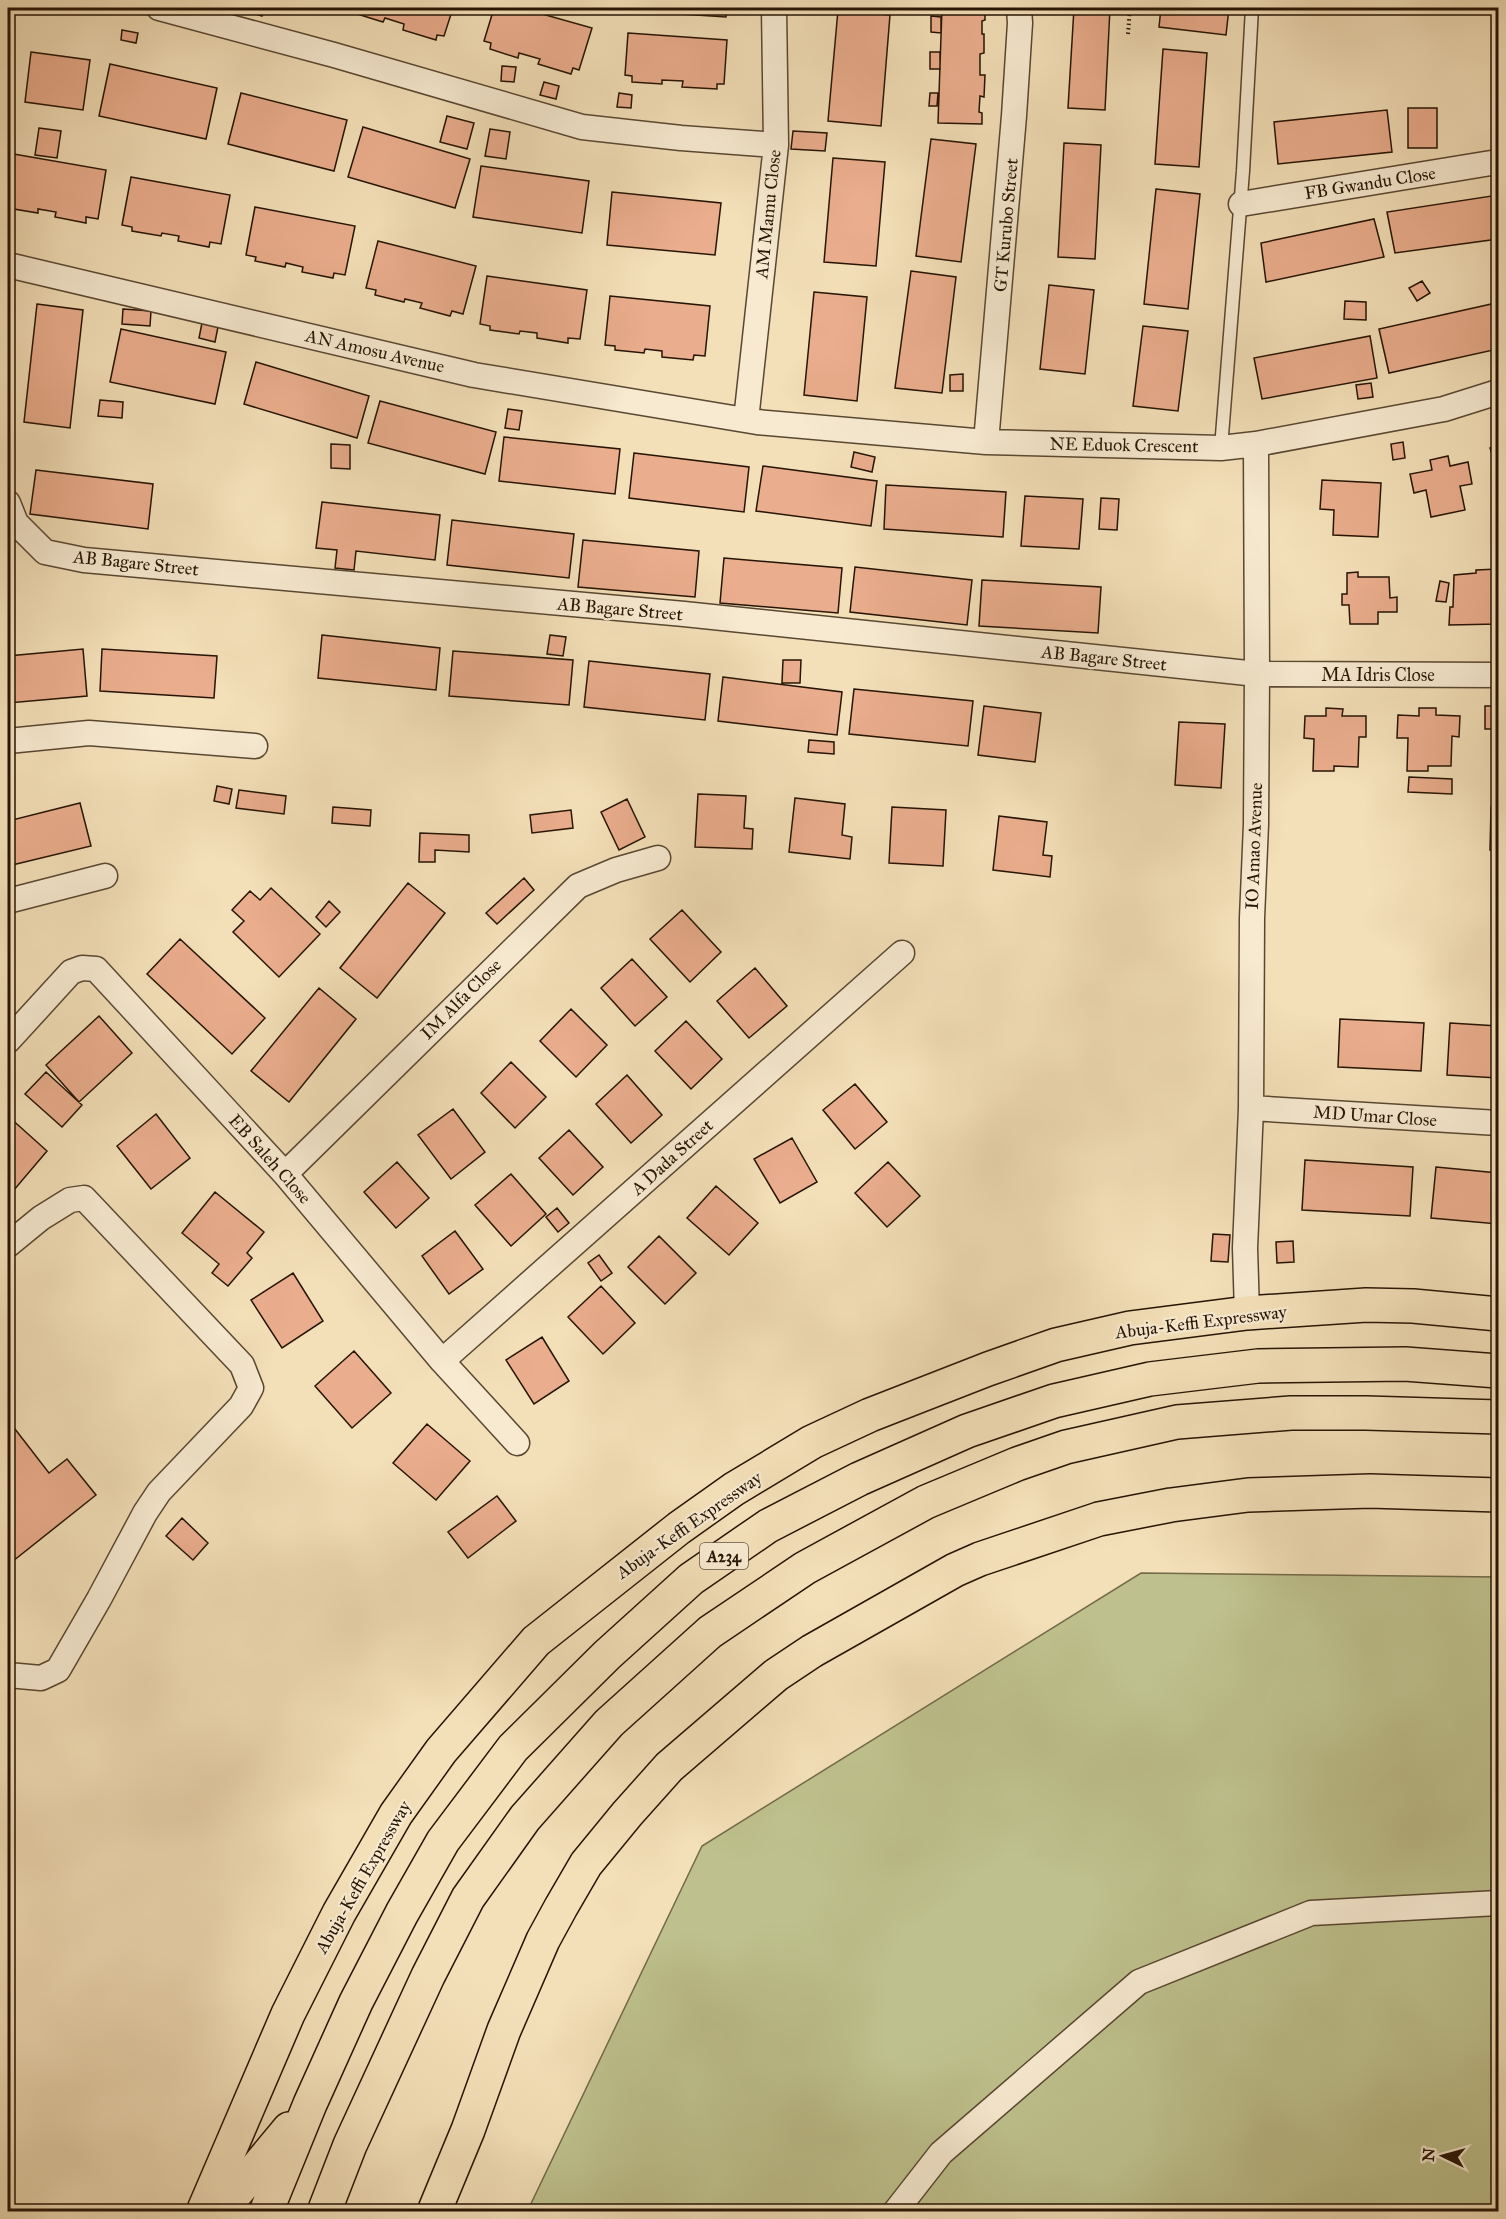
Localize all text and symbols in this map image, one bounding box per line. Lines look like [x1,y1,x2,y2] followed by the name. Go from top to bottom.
[750,148,786,281] street label: AM Mamu Close
[989,156,1023,293] street label: GT Kurubo Street
[1303,162,1437,204] street label: FB Gwandu Close
[303,324,447,378] street label: AN Amosu Avenue
[1049,433,1199,457] street label: NE Eduok Crescent
[71,545,200,582] street label: AB Bagare Street
[555,592,684,627] street label: AB Bagare Street
[1039,640,1168,677] street label: AB Bagare Street
[1321,664,1435,686] street label: MA Idris Close
[1241,782,1267,910] street label: IO Amao Avenue
[416,954,506,1044] street label: IM Alfa Close
[1312,1101,1438,1131] street label: MD Umar Close
[224,1110,316,1208] street label: EB Saleh Close
[626,1114,718,1200] street label: A Dada Street
[1113,1300,1289,1344] street label: Abuja-Keffi Expressway
[611,1466,766,1584] street label: Abuja-Keffi Expressway
[700,1543,748,1569] road number: A234
[310,1796,416,1958] street label: Abuja-Keffi Expressway
[1413,2126,1473,2186] north arrow
[1418,2147,1439,2162] text: N

